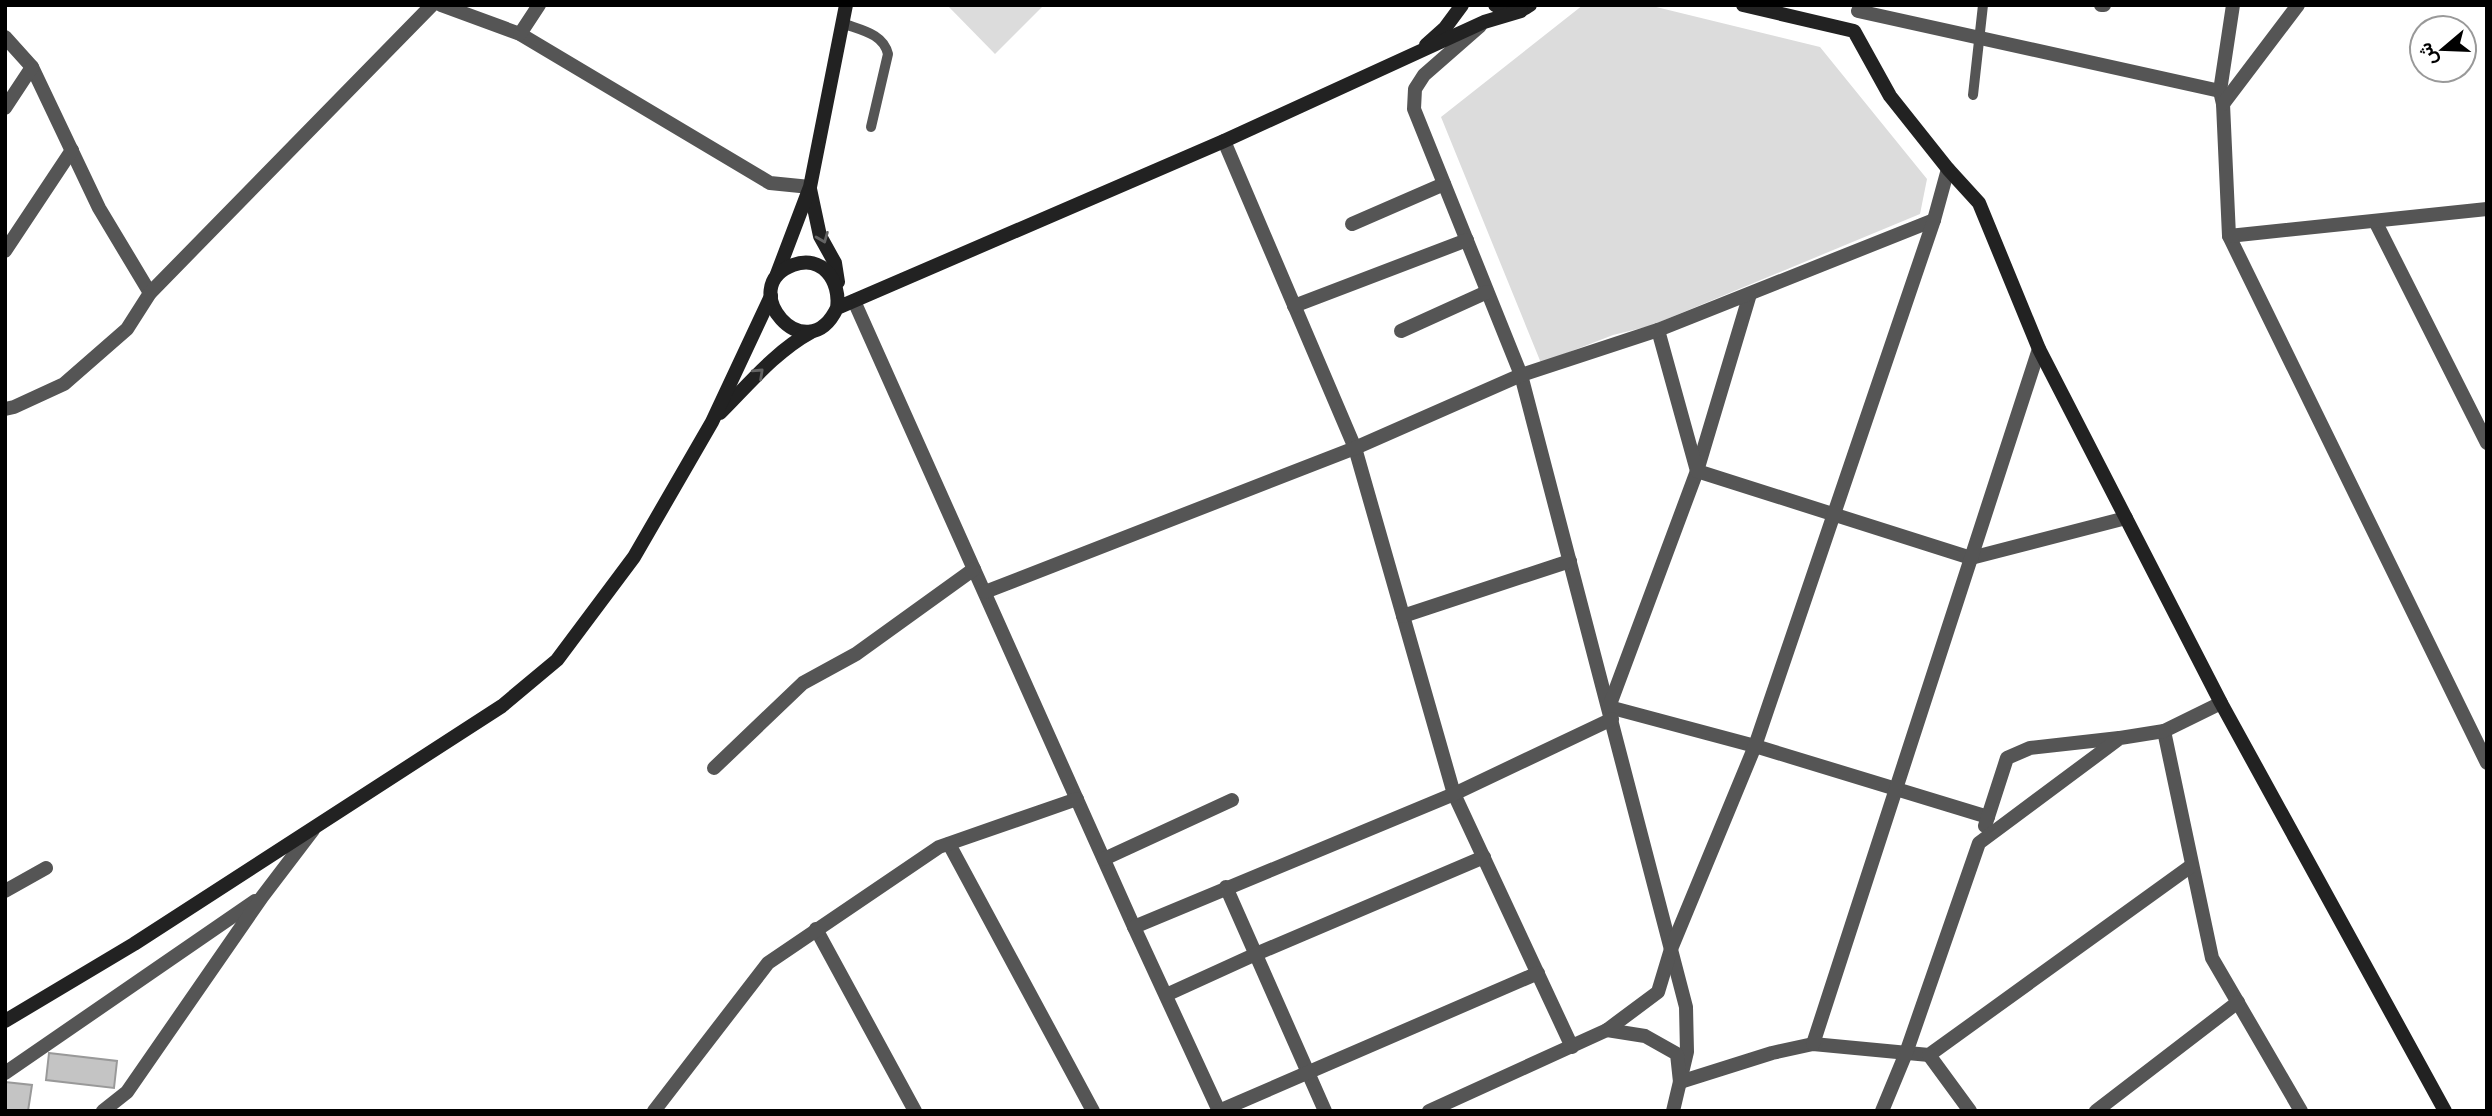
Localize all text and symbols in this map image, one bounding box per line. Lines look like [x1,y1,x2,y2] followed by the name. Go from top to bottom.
[2408,14,2478,84] north arrow
[2412,40,2442,69] text: ش
[814,231,828,243] one-way arrow
[751,369,764,382] one-way arrow

